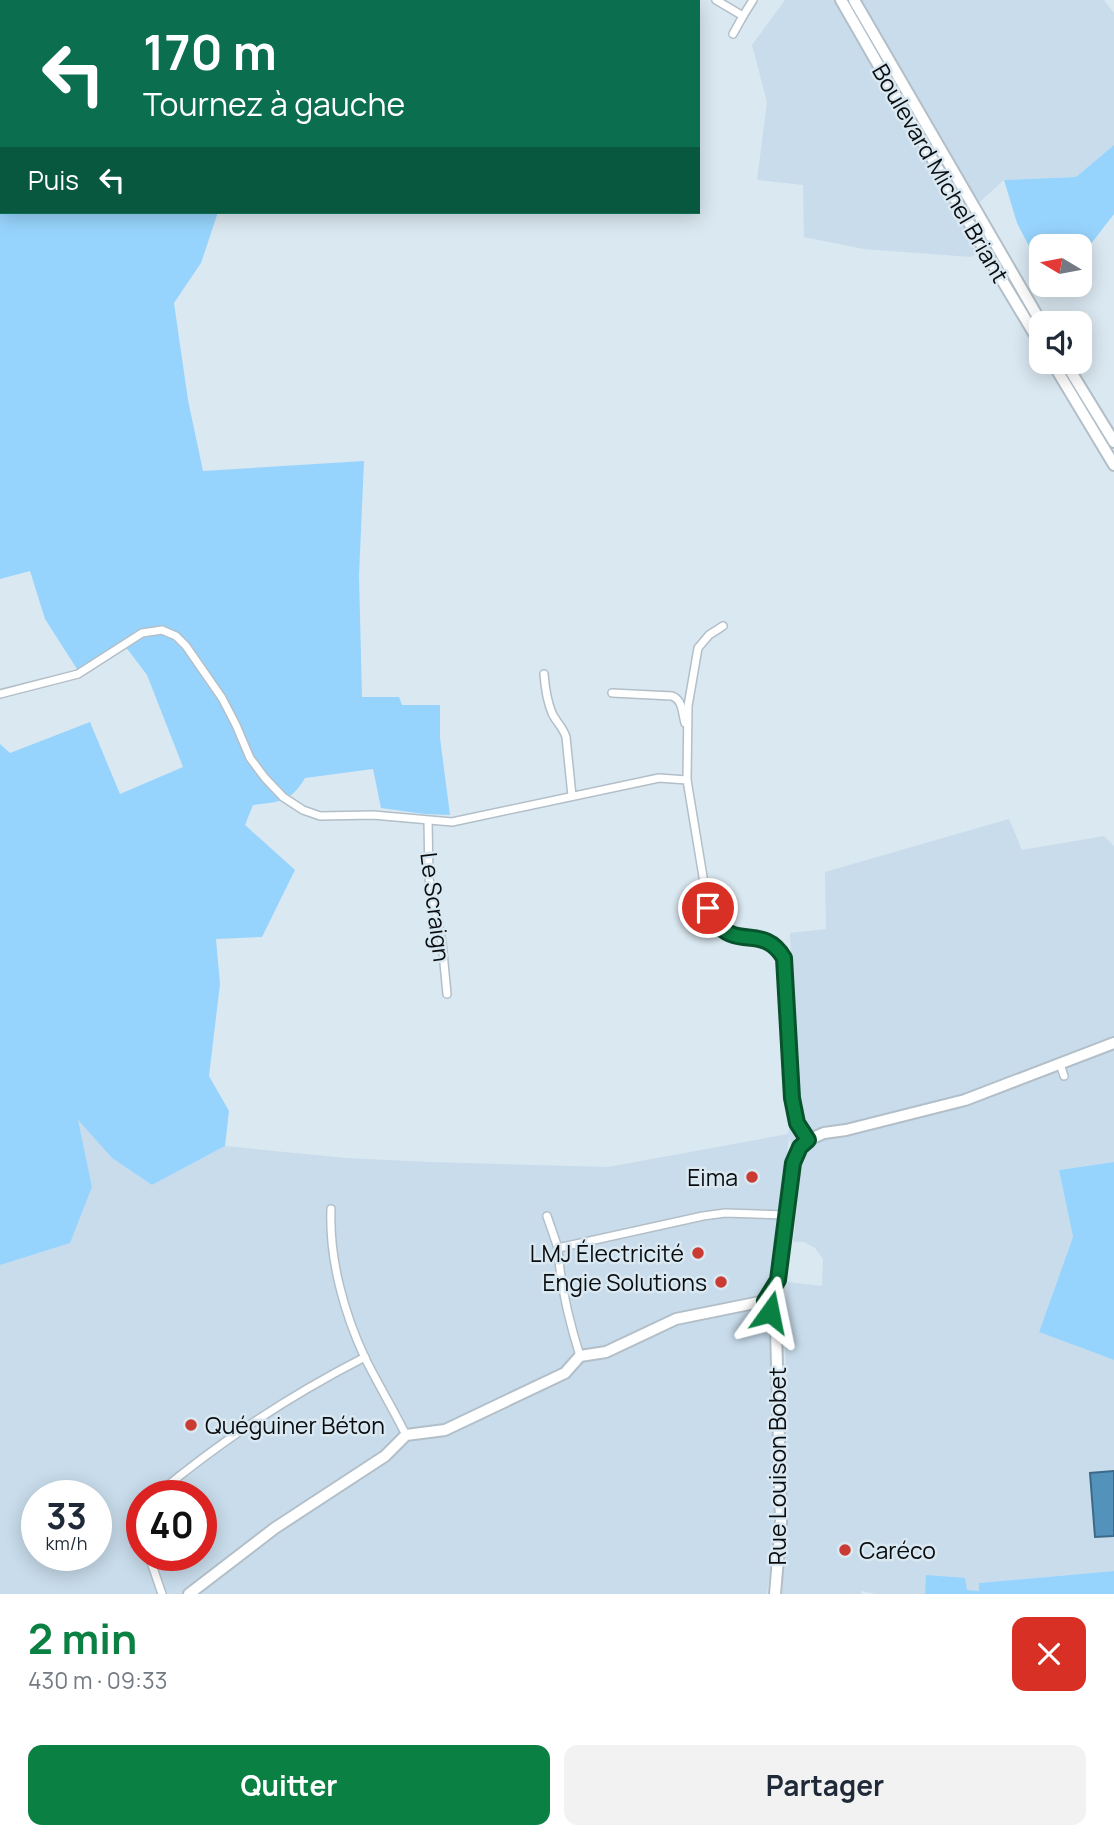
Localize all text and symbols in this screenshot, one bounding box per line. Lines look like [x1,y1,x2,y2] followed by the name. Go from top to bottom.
[143,18,277,85] text: 170 m
[28,28,119,119] icon: left
[865,58,1017,288] street label: Boulevard Michel Briant
[143,82,405,126] text: Tournez à gauche
[93,161,131,199] icon: left
[28,162,79,198] text: Puis
[1029,234,1092,298] north arrow
[1029,234,1092,374] map controls
[1029,311,1092,374] button: sound
[413,850,459,964] street label: Le Scraign
[678,878,738,938] pin
[689,889,727,927] icon: arrive
[687,1161,738,1193] place label: Eima
[744,1169,760,1185] marker: Eima
[530,1237,684,1269] place label: LMJ Électricité
[690,1245,706,1261] marker: LMJ Électricité
[542,1266,707,1298] place label: Engie Solutions
[713,1274,729,1290] marker: Engie Solutions
[733,1275,807,1349] position arrow
[761,1367,793,1565] street label: Rue Louison Bobet
[205,1409,385,1441] place label: Quéguiner Béton
[183,1417,199,1433] marker: Quéguiner Béton
[126,1480,217,1571] speed limit sign: 40
[46,1492,87,1540] text: 33
[46,1531,87,1555] text: km/h
[859,1534,936,1566] place label: Caréco
[837,1542,853,1558] marker: Caréco
[28,1609,137,1667] text: 2 min
[1012,1617,1086,1691] button: close
[28,1664,167,1696] text: 430 m · 09:33
[28,1745,550,1825] button: Quitter
[564,1745,1086,1825] button: Partager

